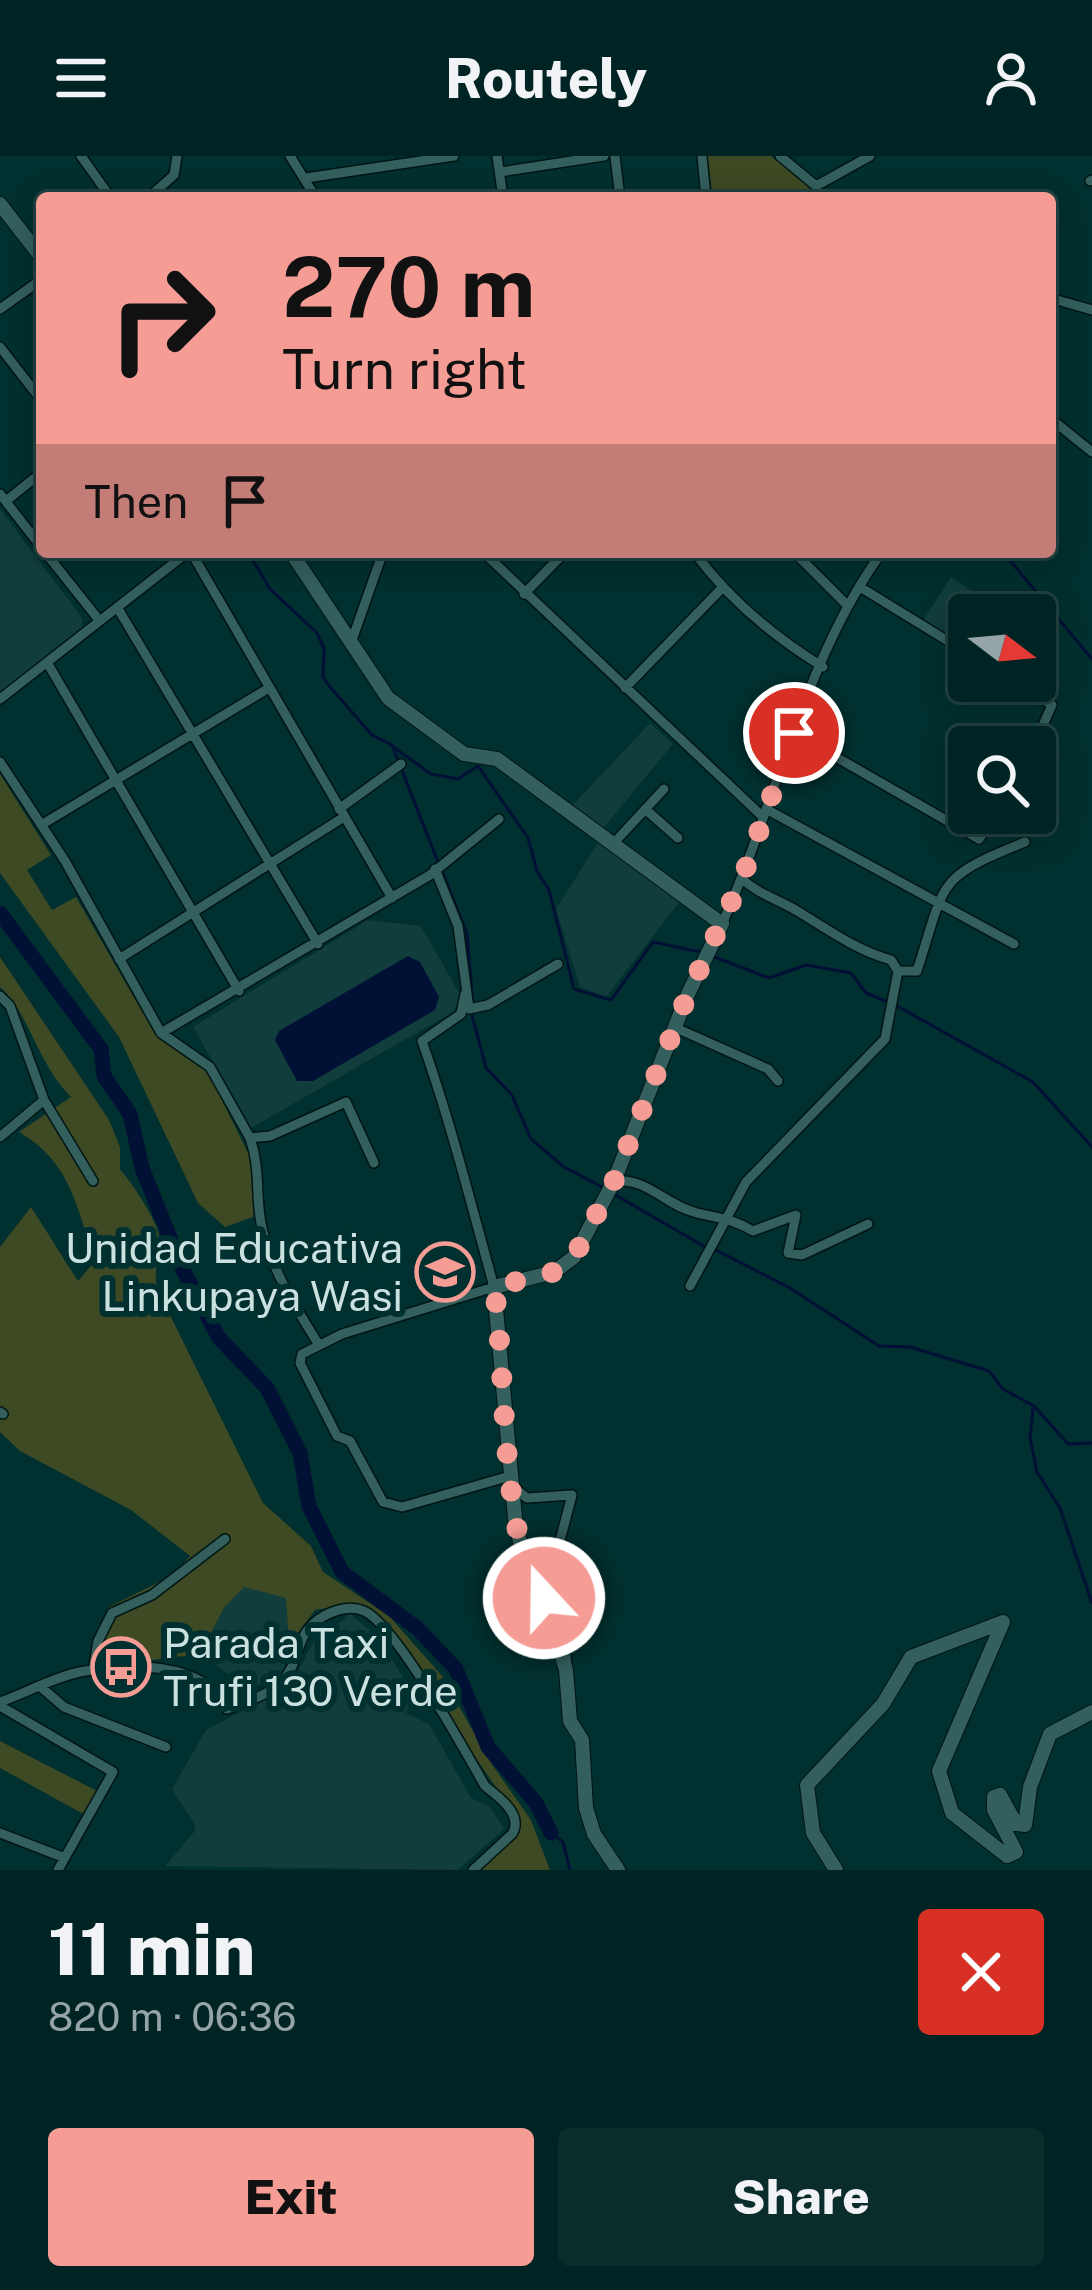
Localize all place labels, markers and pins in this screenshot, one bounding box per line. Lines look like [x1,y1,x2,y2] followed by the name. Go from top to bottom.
[743,682,845,784] pin
[65,1223,403,1320] place label: Unidad Educativa Linkupaya Wasi
[414,1241,476,1303] school or university icon: Unidad Educativa Linkupaya Wasi
[163,1618,458,1715] place label: Parada Taxi Trufi 130 Verde
[90,1636,152,1698] bus stop icon: Parada Taxi Trufi 130 Verde

